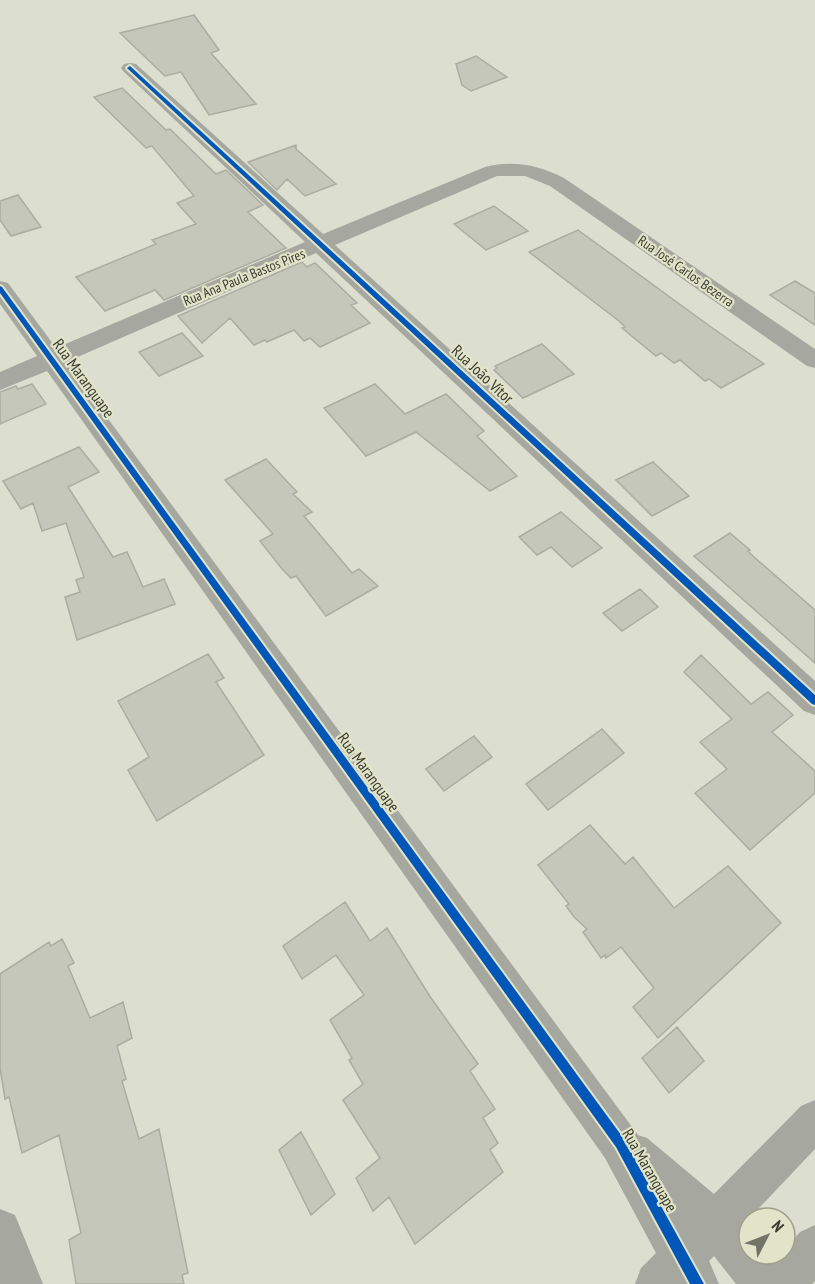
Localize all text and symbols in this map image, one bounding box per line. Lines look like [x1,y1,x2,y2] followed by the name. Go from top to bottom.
[634,231,738,311] street label: Rua José Carlos Bezerra
[180,244,308,310] street label: Rua Ana Paula Bastos Pires
[49,335,119,421] street label: Rua Maranguape
[448,340,519,408] street label: Rua João Vítor
[334,729,404,815] street label: Rua Maranguape
[618,1125,682,1215] street label: Rua Maranguape
[737,1206,797,1266] north arrow
[768,1216,788,1236] text: N

